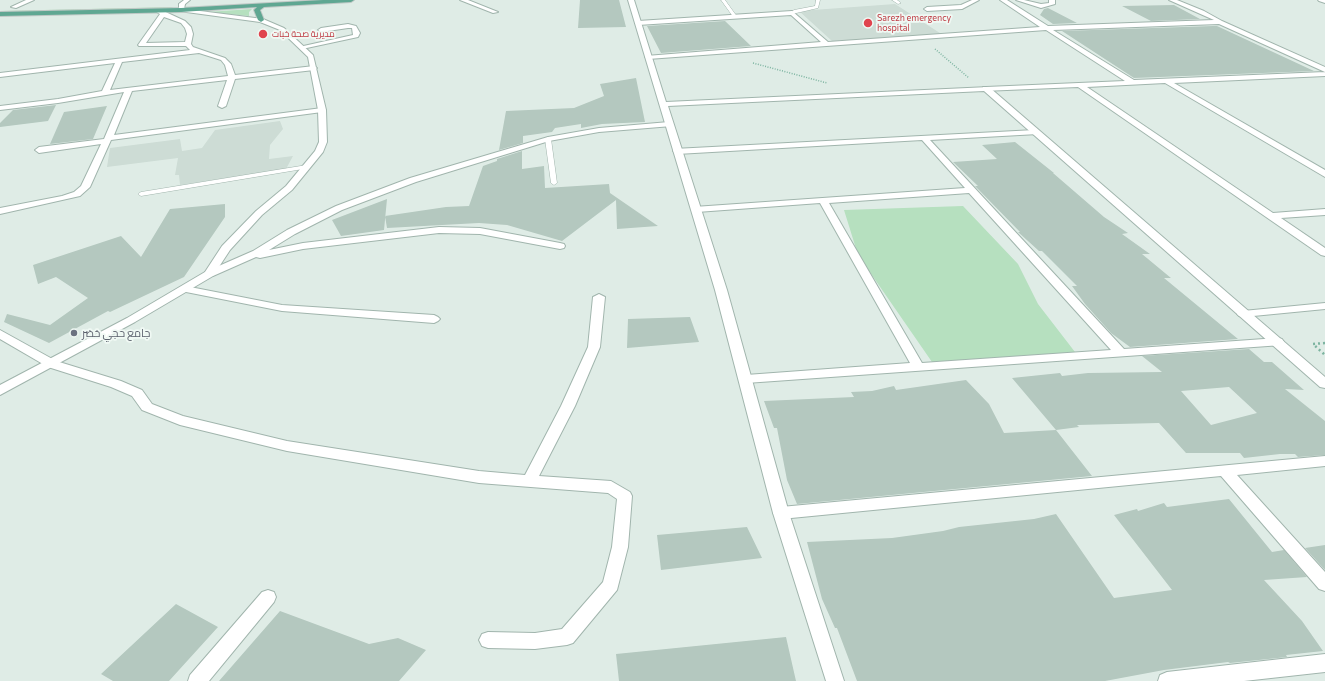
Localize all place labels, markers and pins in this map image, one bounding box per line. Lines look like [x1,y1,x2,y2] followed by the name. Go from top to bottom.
[877,13,951,34] place label: Sarezh emergency hospital
[862,17,874,29] marker: Sarezh emergency hospital
[257,28,269,40] marker: مديرية صحة خبات
[272,29,335,39] place label: مديرية صحة خبات
[82,326,150,340] place label: جامع حجي خضر
[69,328,79,338] marker: جامع حجي خضر

